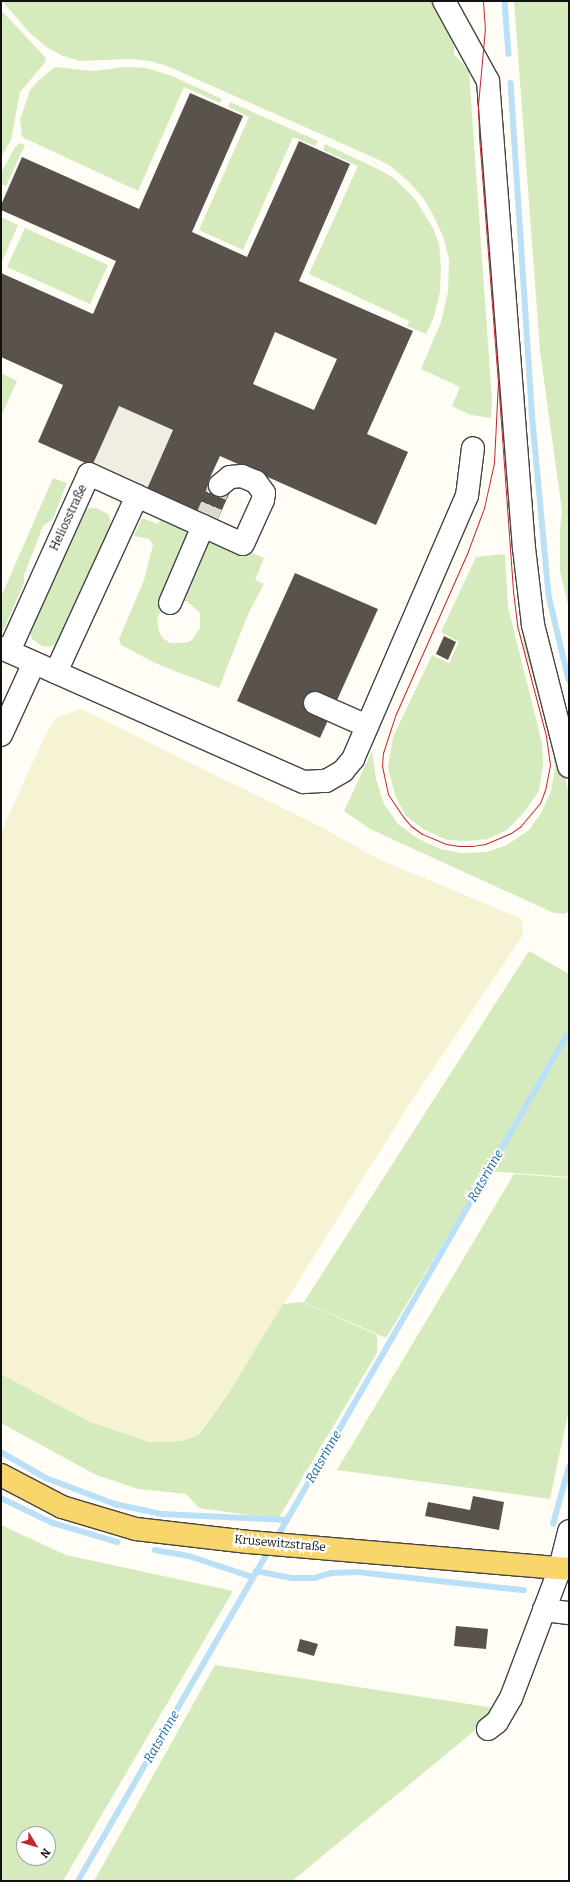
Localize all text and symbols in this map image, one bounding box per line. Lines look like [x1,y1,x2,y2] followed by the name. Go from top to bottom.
[47,483,91,553] street label: Heliosstraße
[465,1147,507,1205] water label: Ratsrinne
[303,1428,345,1486] water label: Ratsrinne
[234,1533,326,1555] street label: Krusewitzstraße
[141,1708,183,1766] water label: Ratsrinne
[16,1826,56,1866] north arrow
[37,1846,53,1860] text: N

